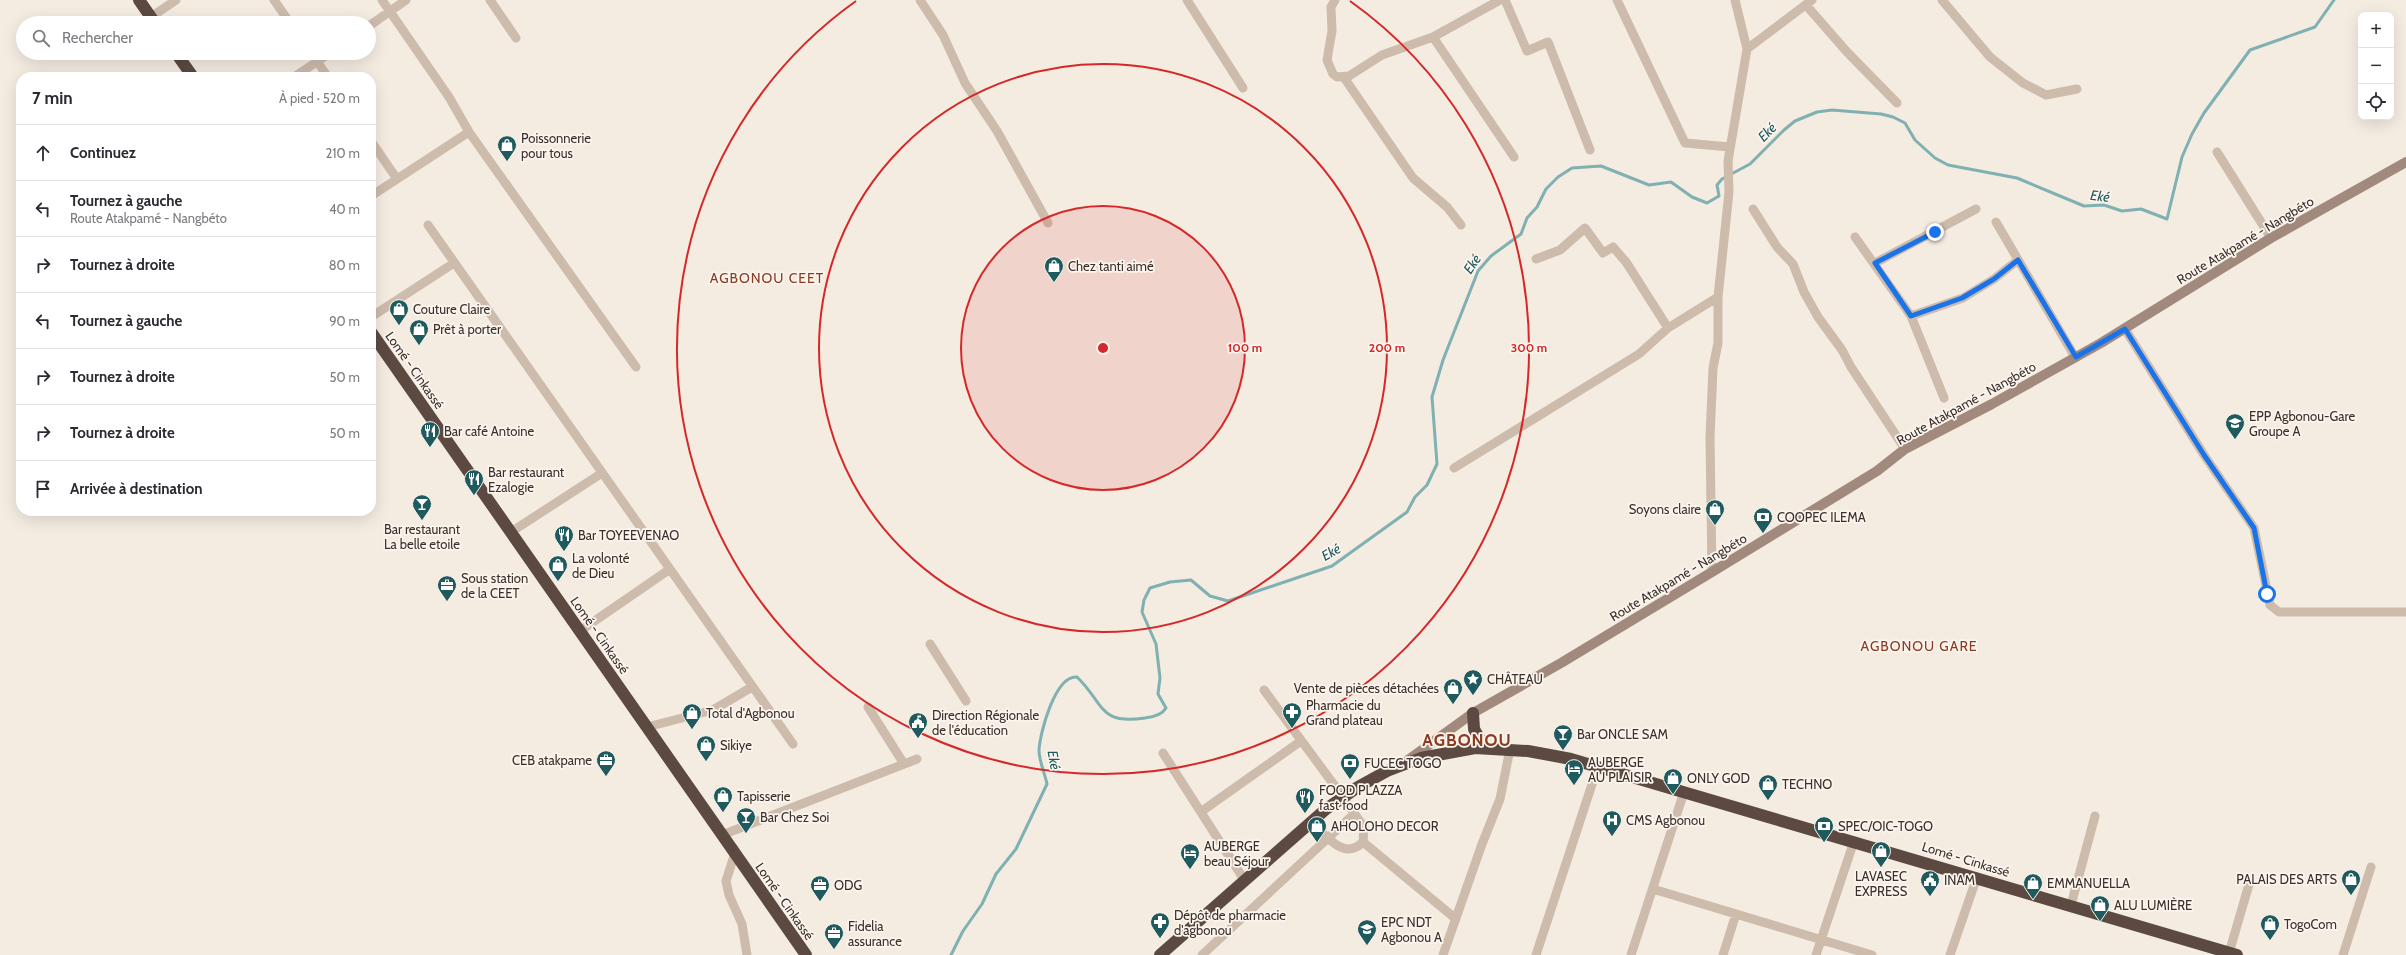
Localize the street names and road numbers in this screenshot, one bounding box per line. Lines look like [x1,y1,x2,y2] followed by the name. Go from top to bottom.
[2174,193,2316,287] street label: Route Atakpamé - Nangbéto
[382,328,448,412] street label: Lomé - Cinkassé
[1894,358,2038,448] street label: Route Atakpamé - Nangbéto
[1607,530,1749,624] street label: Route Atakpamé - Nangbéto
[567,593,633,677] street label: Lomé - Cinkassé
[1920,838,2012,880] street label: Lomé - Cinkassé
[752,859,818,943] street label: Lomé - Cinkassé

